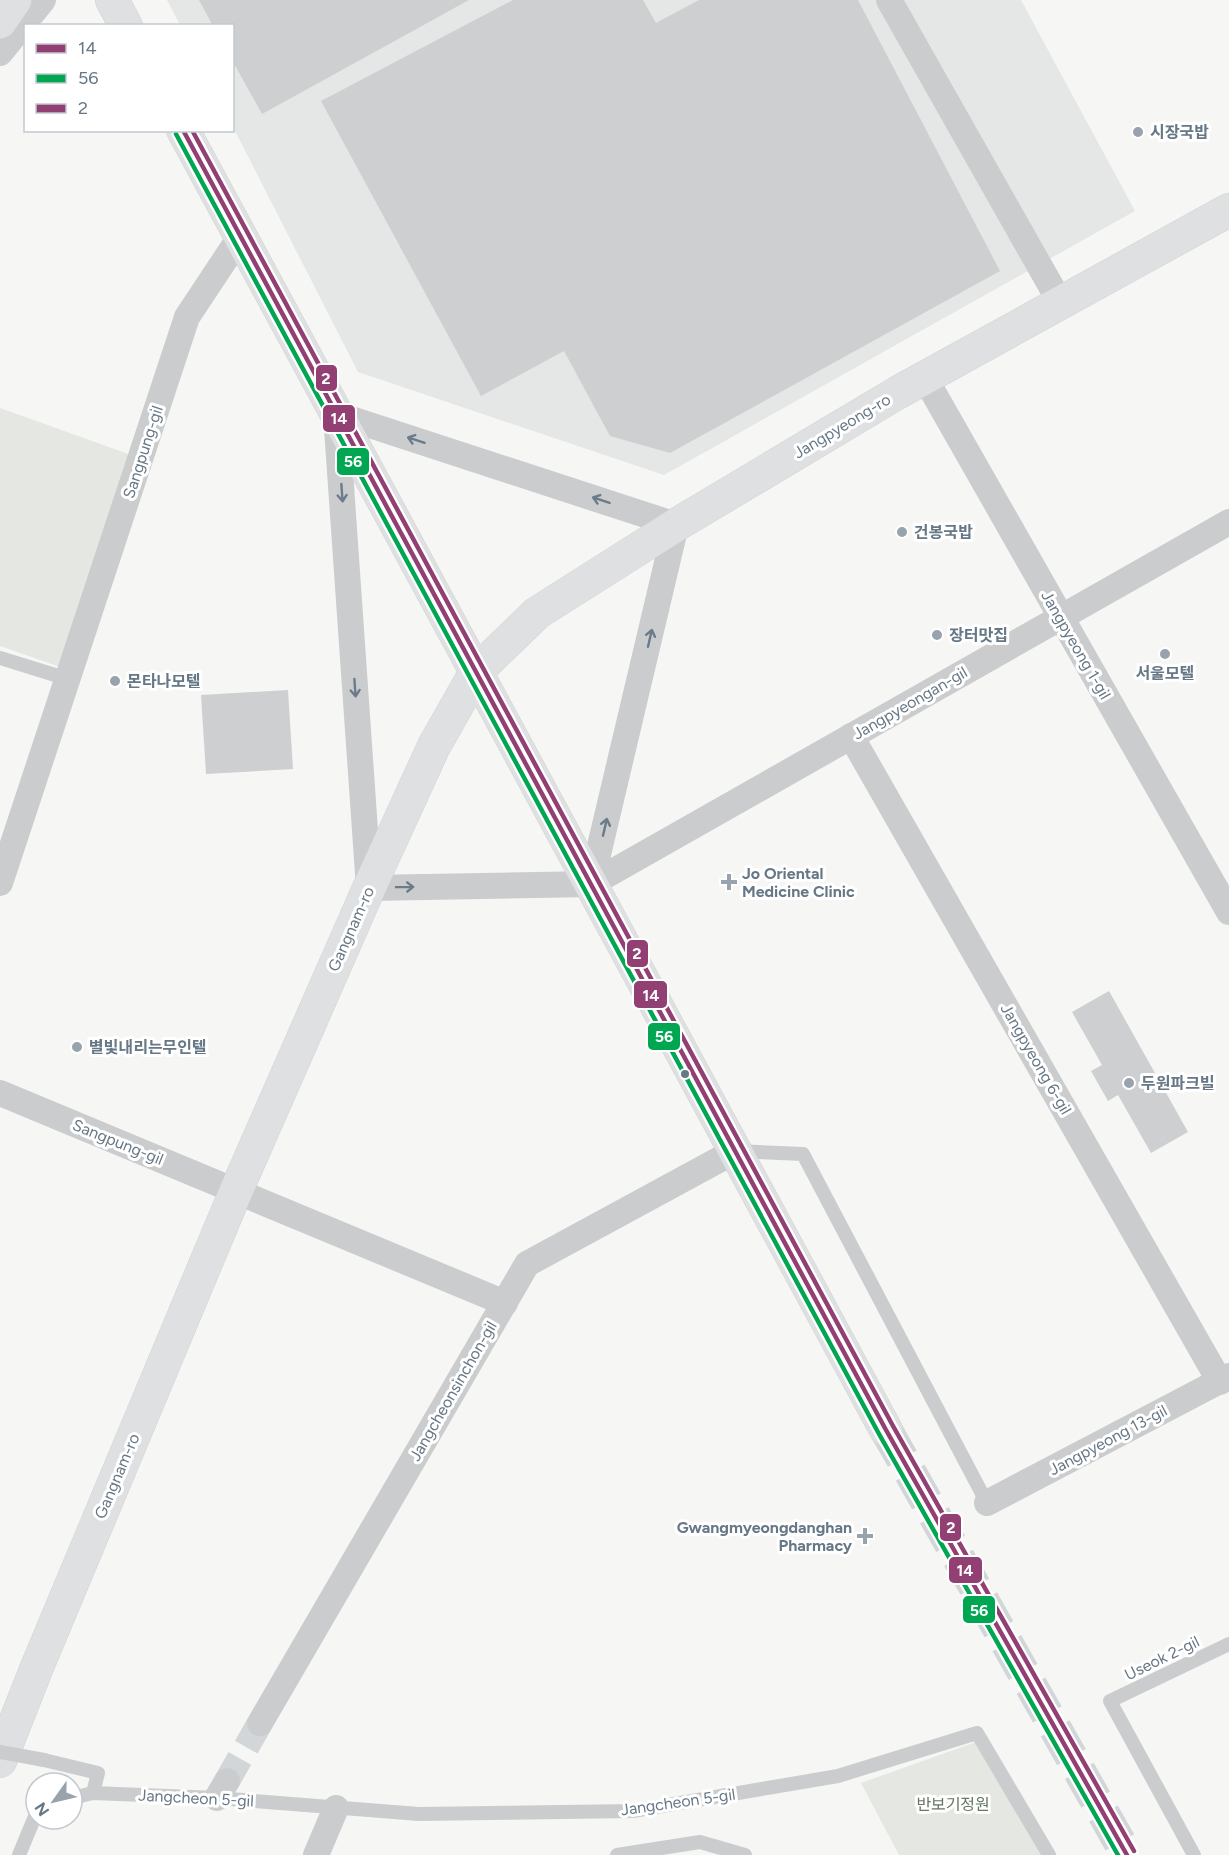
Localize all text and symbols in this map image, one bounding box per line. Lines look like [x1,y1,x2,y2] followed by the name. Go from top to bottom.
[24,24,234,132] legend
[78,37,97,59] text: 14
[78,67,99,89] text: 56
[78,97,88,119] text: 2
[1150,123,1209,142] place label: 시장국밥
[1131,125,1145,139] marker: 시장국밥
[315,364,338,392] line badge: 2
[321,369,331,388] text: 2
[790,390,894,462] street label: Jangpyeong-ro
[119,403,167,501] street label: Sangpung-gil
[322,404,356,433] line badge: 14
[331,409,347,428] text: 14
[407,434,426,445] one-way arrow
[336,447,370,476] line badge: 56
[344,452,362,471] text: 56
[336,483,347,503] one-way arrow
[592,494,611,505] one-way arrow
[914,523,973,542] place label: 건봉국밥
[895,525,909,539] marker: 건봉국밥
[1037,587,1115,703] street label: Jangpyeong 1-gil
[949,626,1008,645] place label: 장터맛집
[930,628,944,642] marker: 장터맛집
[644,629,656,648] one-way arrow
[1158,647,1172,661] marker: 서울모텔
[849,663,971,743] street label: Jangpyeongan-gil
[1136,664,1194,683] place label: 서울모텔
[127,672,201,691] place label: 몬타나모텔
[108,674,122,688] marker: 몬타나모텔
[350,677,361,697] one-way arrow
[599,818,611,837] one-way arrow
[742,864,855,901] place label: Jo Oriental Medicine Clinic
[720,873,738,891] marker: Jo Oriental Medicine Clinic
[395,882,415,893] one-way arrow
[324,884,378,974] street label: Gangnam-ro
[626,939,649,968] line badge: 2
[632,944,642,963] text: 2
[633,980,668,1009] line badge: 14
[643,986,659,1005] text: 14
[997,1000,1075,1118] street label: Jangpyeong 6-gil
[647,1022,681,1051] line badge: 56
[655,1027,673,1046] text: 56
[89,1038,207,1057] place label: 별빛내리는무인텔
[70,1040,84,1054] marker: 별빛내리는무인텔
[679,1068,691,1080] unlabelled marker
[1141,1074,1215,1093] place label: 두원파크빌
[1122,1076,1136,1090] marker: 두원파크빌
[70,1115,166,1169] street label: Sangpung-gil
[405,1318,501,1464] street label: Jangcheonsinchon-gil
[1046,1401,1170,1479] street label: Jangpyeong 13-gil
[91,1431,143,1521] street label: Gangnam-ro
[939,1513,962,1542] line badge: 2
[677,1518,853,1555] place label: Gwangmyeongdanghan Pharmacy
[946,1518,956,1537] text: 2
[856,1527,874,1545] marker: Gwangmyeongdanghan Pharmacy
[948,1556,983,1584] line badge: 14
[957,1561,973,1580] text: 14
[962,1595,996,1624] line badge: 56
[970,1601,988,1620] text: 56
[1122,1632,1202,1684] street label: Useok 2-gil
[24,1771,84,1831] north arrow
[138,1785,254,1811] street label: Jangcheon 5-gil
[619,1785,737,1819] street label: Jangcheon 5-gil
[916,1795,990,1814] park label: 반보기정원
[31,1799,53,1820] text: N

